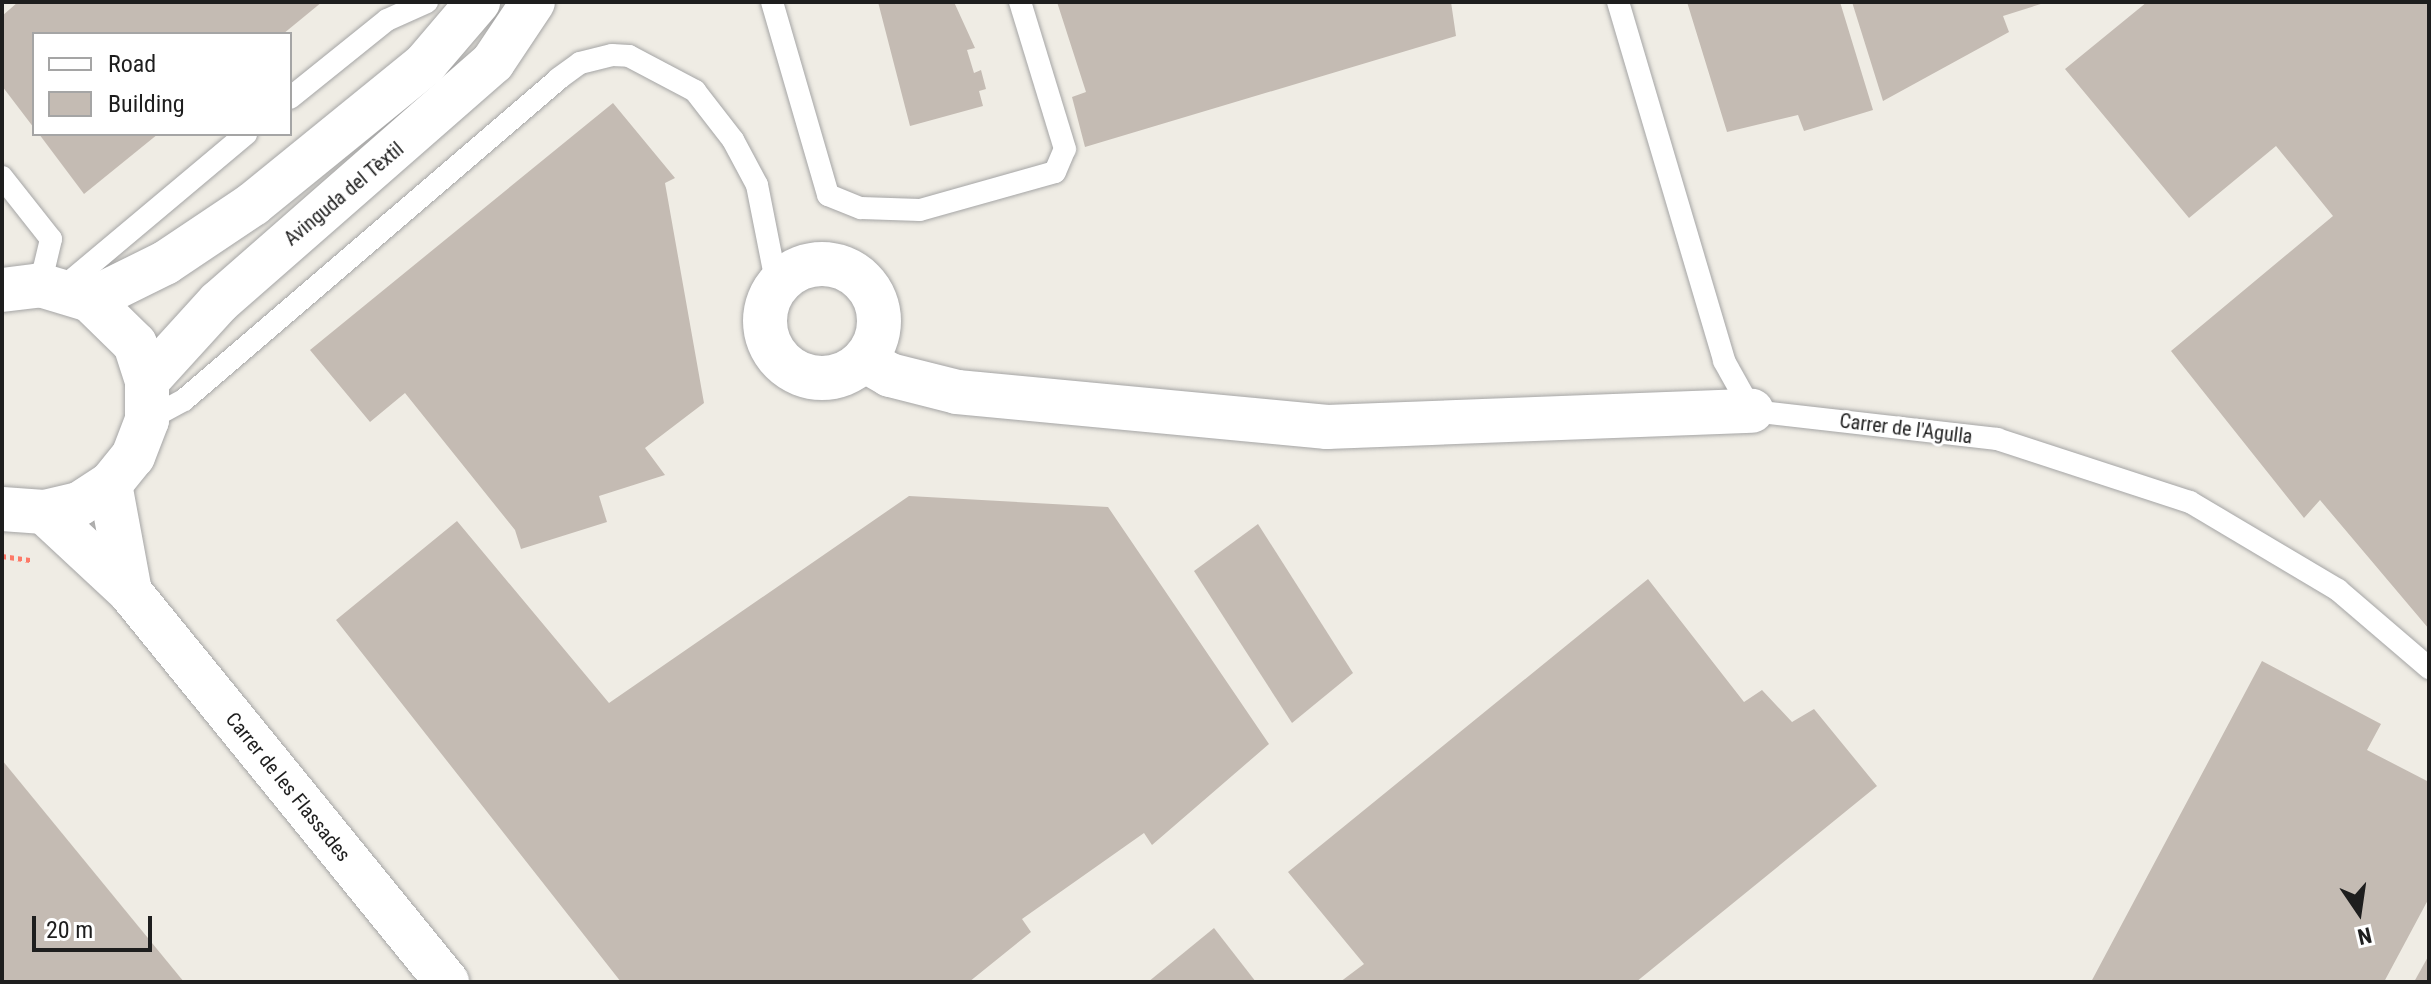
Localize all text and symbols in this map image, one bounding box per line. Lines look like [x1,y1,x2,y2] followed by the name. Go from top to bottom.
[32,32,292,136] legend
[108,50,156,78] text: Road
[108,90,185,118] text: Building
[279,137,409,251] street label: Avinguda del Tèxtil
[1838,409,1974,449] street label: Carrer de l'Agulla
[221,708,355,866] street label: Carrer de les Flassades
[2319,872,2399,952] north arrow
[36,900,156,950] scale bar
[46,916,93,944] text: 20 m
[2355,922,2374,950] text: N

